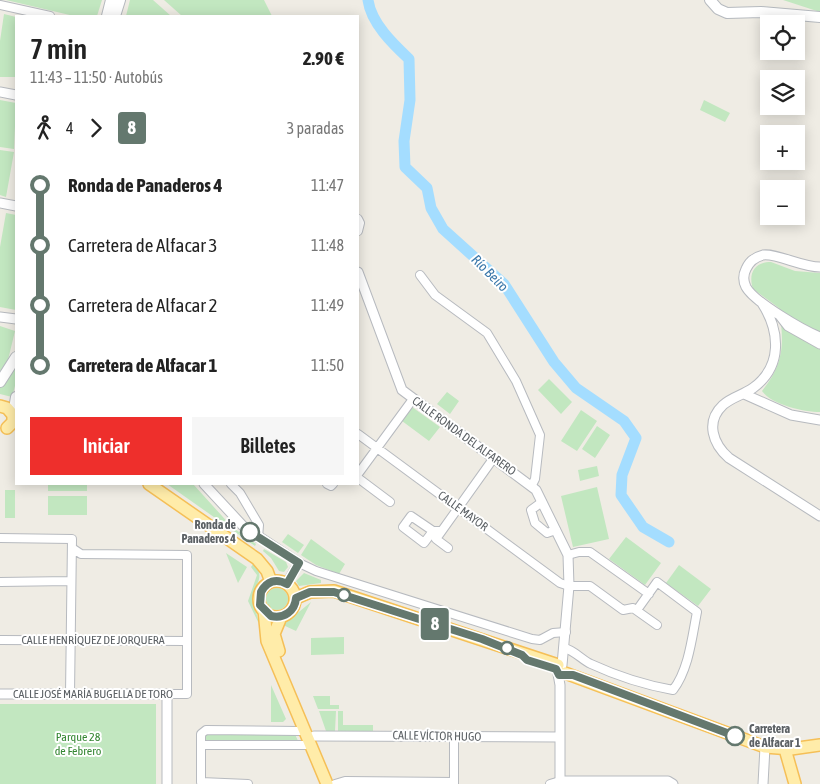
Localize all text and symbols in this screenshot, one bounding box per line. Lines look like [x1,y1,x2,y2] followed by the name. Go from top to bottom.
[760,15,805,225] map controls
[760,15,805,60] button: locate
[30,33,87,65] text: 7 min
[303,47,344,69] text: 2.90 €
[30,68,163,86] text: 11:43 – 11:50 · Autobús
[760,70,805,115] button: layers
[30,114,58,142] icon: walk
[82,114,110,142] icon: forward
[128,117,136,138] text: 8
[66,119,74,137] text: 4
[287,119,344,137] text: 3 paradas
[760,125,805,170] button: +
[68,174,223,196] text: Ronda de Panaderos 4
[311,176,344,194] text: 11:47
[760,180,805,225] button: −
[68,234,217,256] text: Carretera de Alfacar 3
[311,236,344,254] text: 11:48
[468,251,512,295] water label: Río Beiro
[68,294,217,316] text: Carretera de Alfacar 2
[311,296,344,314] text: 11:49
[68,354,217,376] text: Carretera de Alfacar 1
[311,356,344,374] text: 11:50
[409,394,519,478] street label: CALLE RONDA DEL ALFARERO
[30,417,182,475] button: Iniciar
[192,417,344,475] button: Billetes
[435,488,491,534] street label: CALLE MAYOR
[182,518,237,546] place label: Ronda de Panaderos 4
[240,522,260,542] marker: Ronda de Panaderos 4
[337,588,351,602] unlabelled marker
[419,608,451,640] line badge: 8
[431,613,439,634] text: 8
[21,633,165,647] street label: CALLE HENRÍQUEZ DE JORQUERA
[500,641,514,655] unlabelled marker
[13,687,173,701] street label: CALLE JOSÉ MARÍA BUGELLA DE TORO
[749,722,801,750] place label: Carretera de Alfacar 1
[725,726,745,746] marker: Carretera de Alfacar 1
[393,728,481,744] street label: CALLE VÍCTOR HUGO
[55,730,102,758] park label: Parque 28 de Febrero

